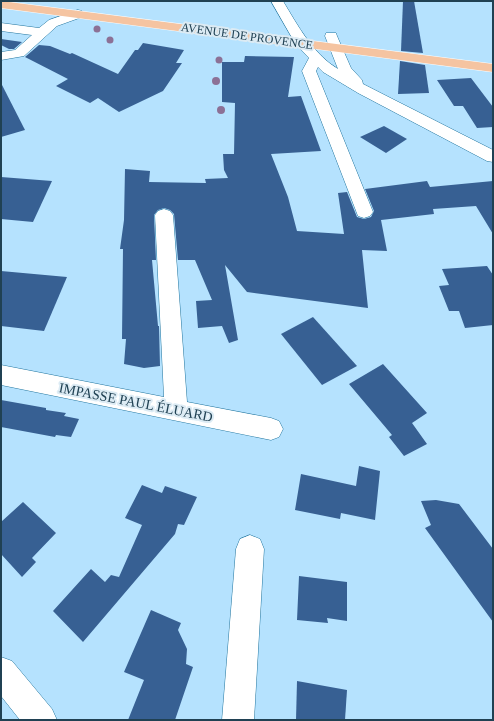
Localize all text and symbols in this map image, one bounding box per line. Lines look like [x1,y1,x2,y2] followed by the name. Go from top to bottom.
[180,20,314,52] street label: AVENUE DE PROVENCE
[58,379,214,425] street label: IMPASSE PAUL ÉLUARD

